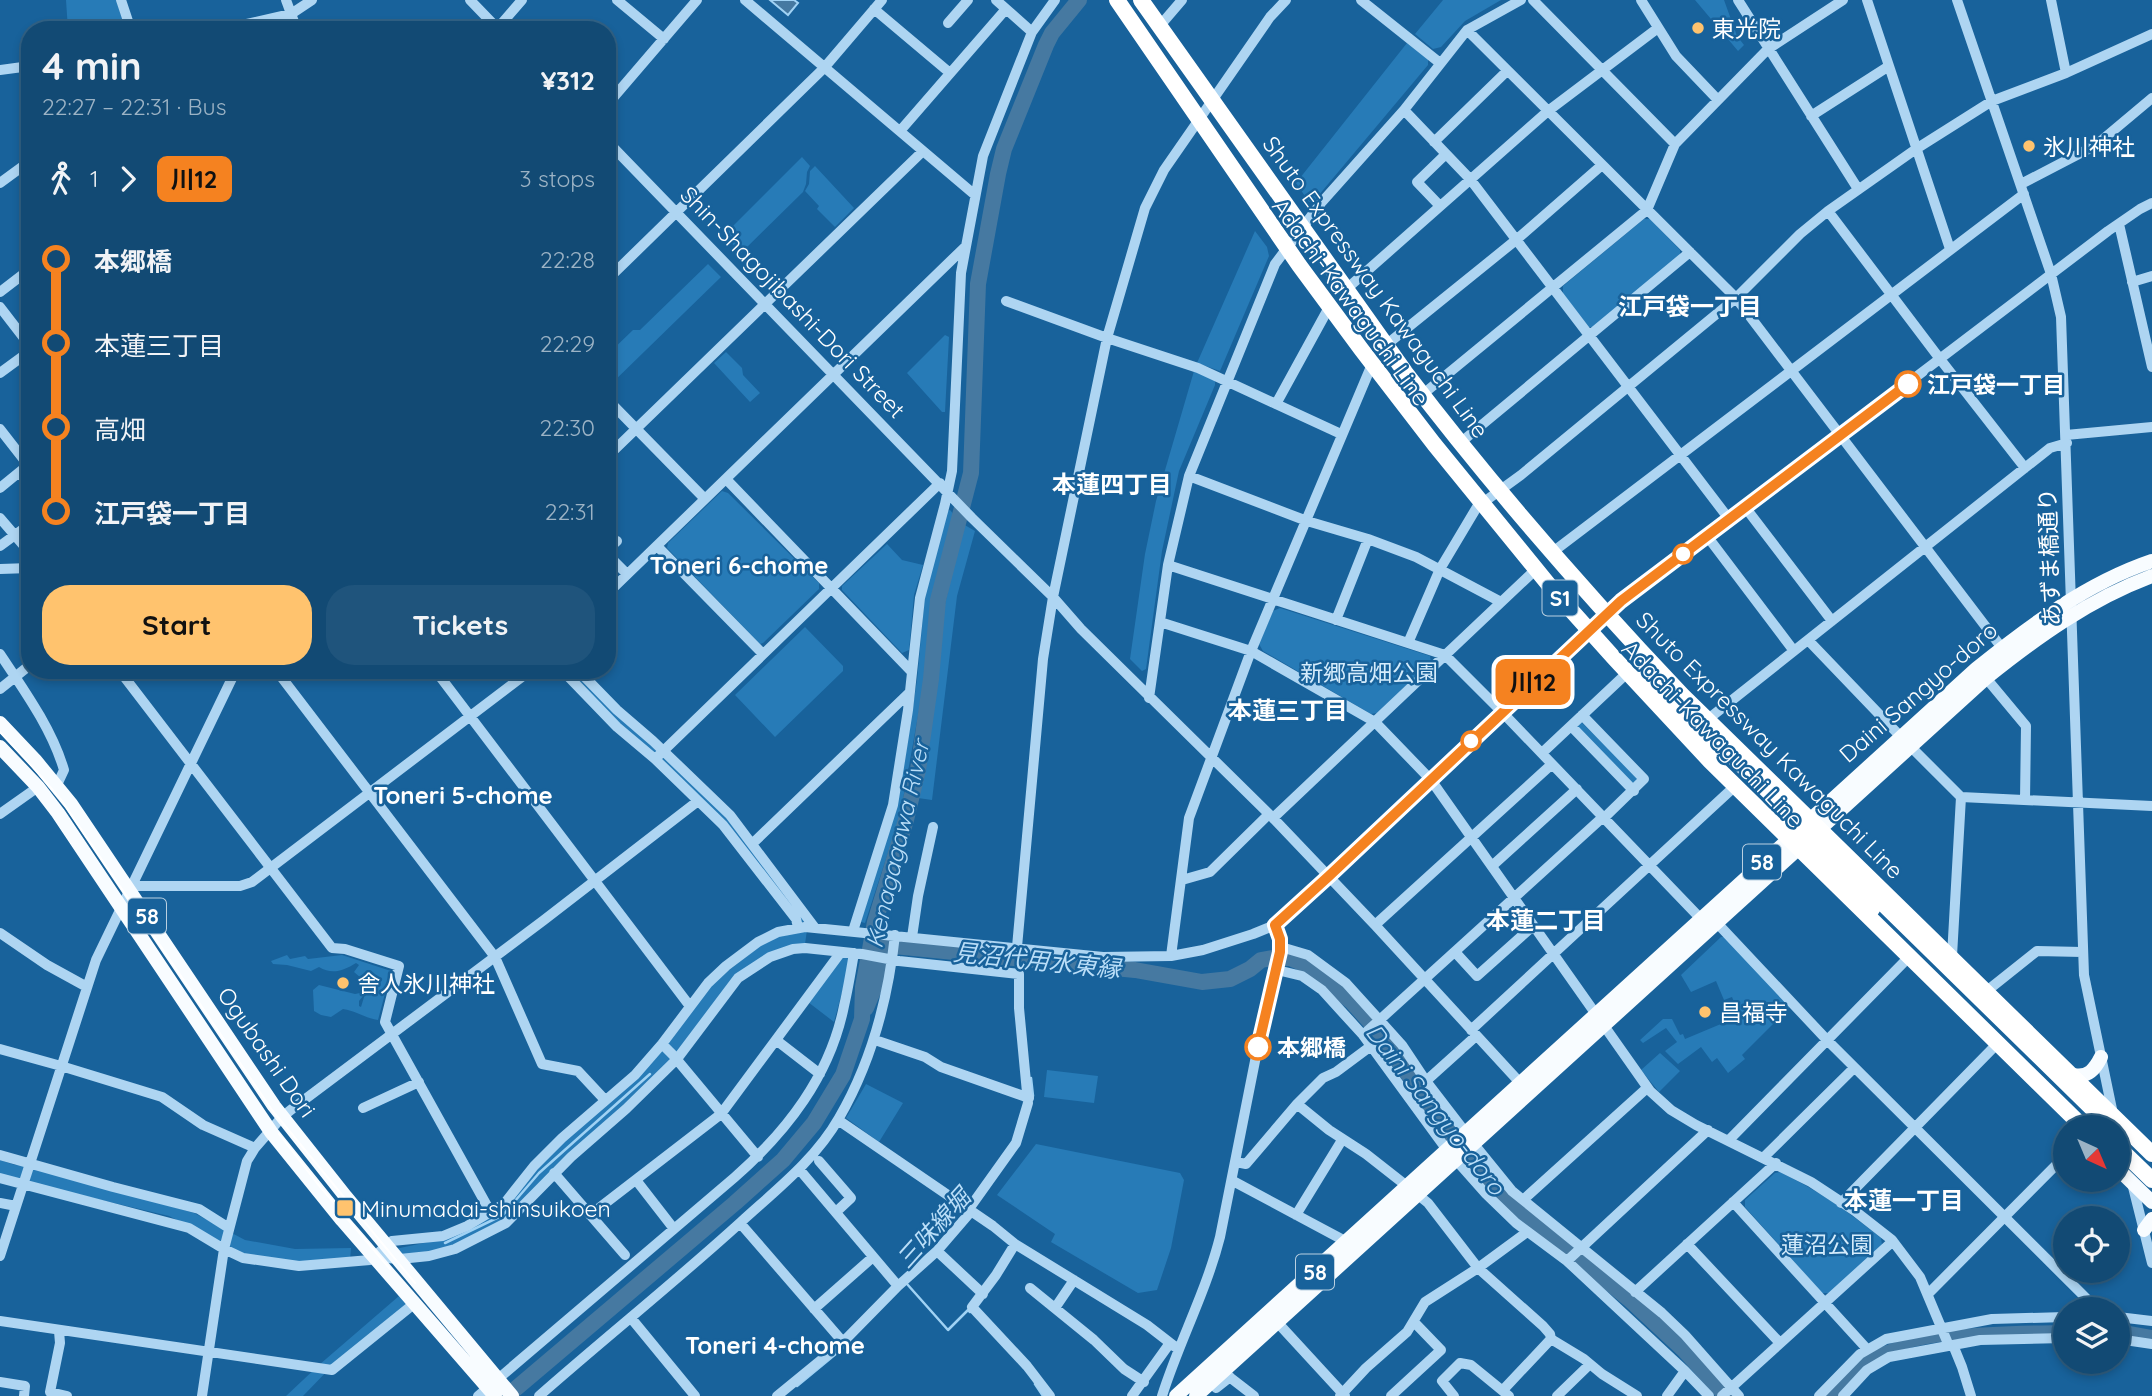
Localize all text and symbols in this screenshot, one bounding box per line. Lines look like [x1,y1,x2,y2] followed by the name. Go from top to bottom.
[1712,14,1781,43] place label: 東光院
[1690,20,1706,36] marker: 東光院
[42,42,142,90] text: 4 min
[541,64,595,97] text: ¥312
[42,92,226,121] text: 22:27 – 22:31 · Bus
[1257,130,1495,444] street label: Shuto Expressway Kawaguchi Line
[2043,132,2135,161] place label: 氷川神社
[2021,138,2037,154] marker: 氷川神社
[42,160,80,198] icon: walk
[109,160,147,198] icon: forward
[90,164,99,193] text: 1
[171,164,218,194] text: 川12
[520,164,595,193] text: 3 stops
[674,180,912,424] street label: Shin-Shagojibashi-Dori Street
[1266,193,1436,411] street label: Adachi-Kawaguchi Line
[94,245,172,278] text: 本郷橋
[540,245,595,274] text: 22:28
[1618,291,1762,321] district label: 江戸袋一丁目
[94,329,224,362] text: 本蓮三丁目
[540,329,595,358] text: 22:29
[1927,370,2065,399] place label: 江戸袋一丁目
[1895,371,1921,397] marker: 江戸袋一丁目
[94,413,146,446] text: 高畑
[539,413,595,442] text: 22:30
[1052,469,1172,499] district label: 本蓮四丁目
[2032,488,2066,626] street label: あずま橋通り
[94,497,250,530] text: 江戸袋一丁目
[545,497,595,526] text: 22:31
[1673,544,1693,564] unlabelled marker
[650,550,828,580] district label: Toneri 6-chome
[1542,580,1578,616] road number: S1
[42,585,312,665] button: Start
[326,585,595,665] button: Tickets
[1630,605,1910,885] street label: Shuto Expressway Kawaguchi Line
[1833,615,2003,769] street label: Daini Sangyo-doro
[1616,634,1810,834] street label: Adachi-Kawaguchi Line
[1300,658,1438,687] park label: 新郷高畑公園
[1493,659,1573,705] line badge: 川12
[1510,667,1557,697] text: 川12
[1228,695,1348,725] district label: 本蓮三丁目
[1461,731,1481,751] unlabelled marker
[859,735,936,951] water label: Kenagagawa River
[373,780,553,810] district label: Toneri 5-chome
[1743,844,1781,880] road number: 58
[128,898,166,934] road number: 58
[1486,905,1606,935] district label: 本蓮二丁目
[952,936,1125,984] water label: 見沼代用水東縁
[357,969,495,998] place label: 舎人氷川神社
[335,975,351,991] marker: 舎人氷川神社
[211,981,323,1123] street label: Ogubashi Dori
[1719,998,1788,1027] place label: 昌福寺
[1697,1004,1713,1020] marker: 昌福寺
[1360,1017,1513,1202] water label: Daini Sangyo-doro
[1277,1033,1346,1062] place label: 本郷橋
[1245,1034,1271,1060] marker: 本郷橋
[2053,1115,2130,1192] north arrow
[2053,1115,2130,1374] map controls
[890,1179,979,1274] water label: 三味線堀
[1844,1185,1964,1215] district label: 本蓮一丁目
[361,1194,611,1223] place label: Minumadai-shinsuikoen
[335,1198,355,1218] marker: Minumadai-shinsuikoen
[2053,1206,2130,1283] button: locate
[1781,1230,1873,1259] park label: 蓮沼公園
[1296,1254,1334,1290] road number: 58
[2053,1297,2130,1374] button: layers
[685,1330,865,1360] district label: Toneri 4-chome

